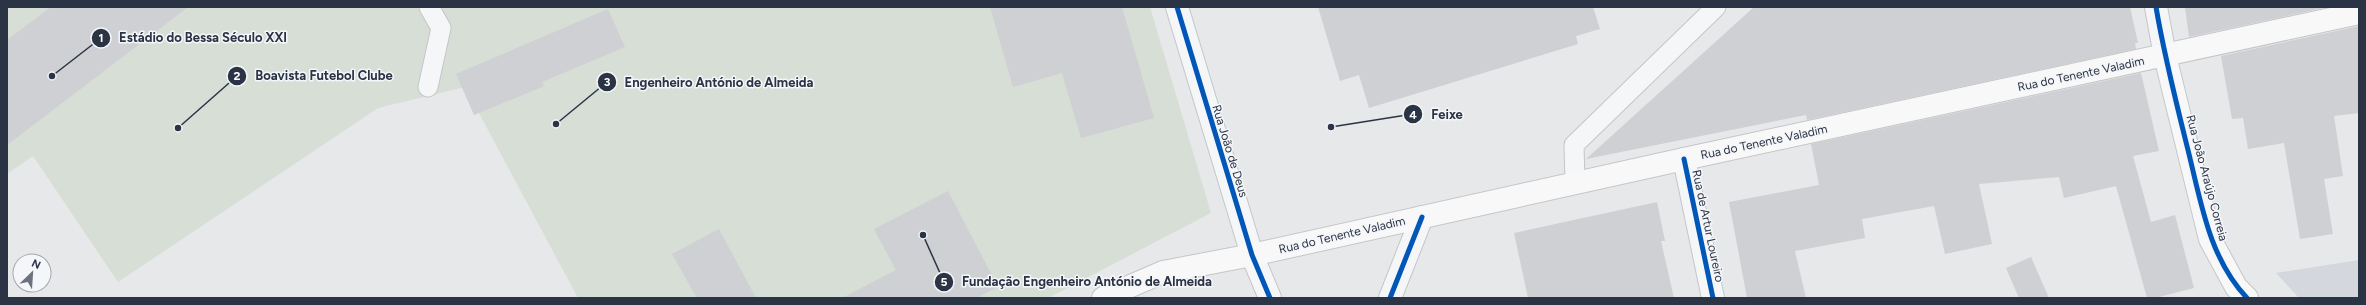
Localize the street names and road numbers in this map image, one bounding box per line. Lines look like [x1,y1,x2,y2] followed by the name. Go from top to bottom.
[2016,54,2146,94] street label: Rua do Tenente Valadim
[1209,103,1251,199] street label: Rua João de Deus
[2183,114,2231,242] street label: Rua João Araújo Correia
[1699,122,1829,162] street label: Rua do Tenente Valadim
[1689,169,1727,284] street label: Rua de Artur Loureiro
[1277,214,1407,256] street label: Rua do Tenente Valadim

